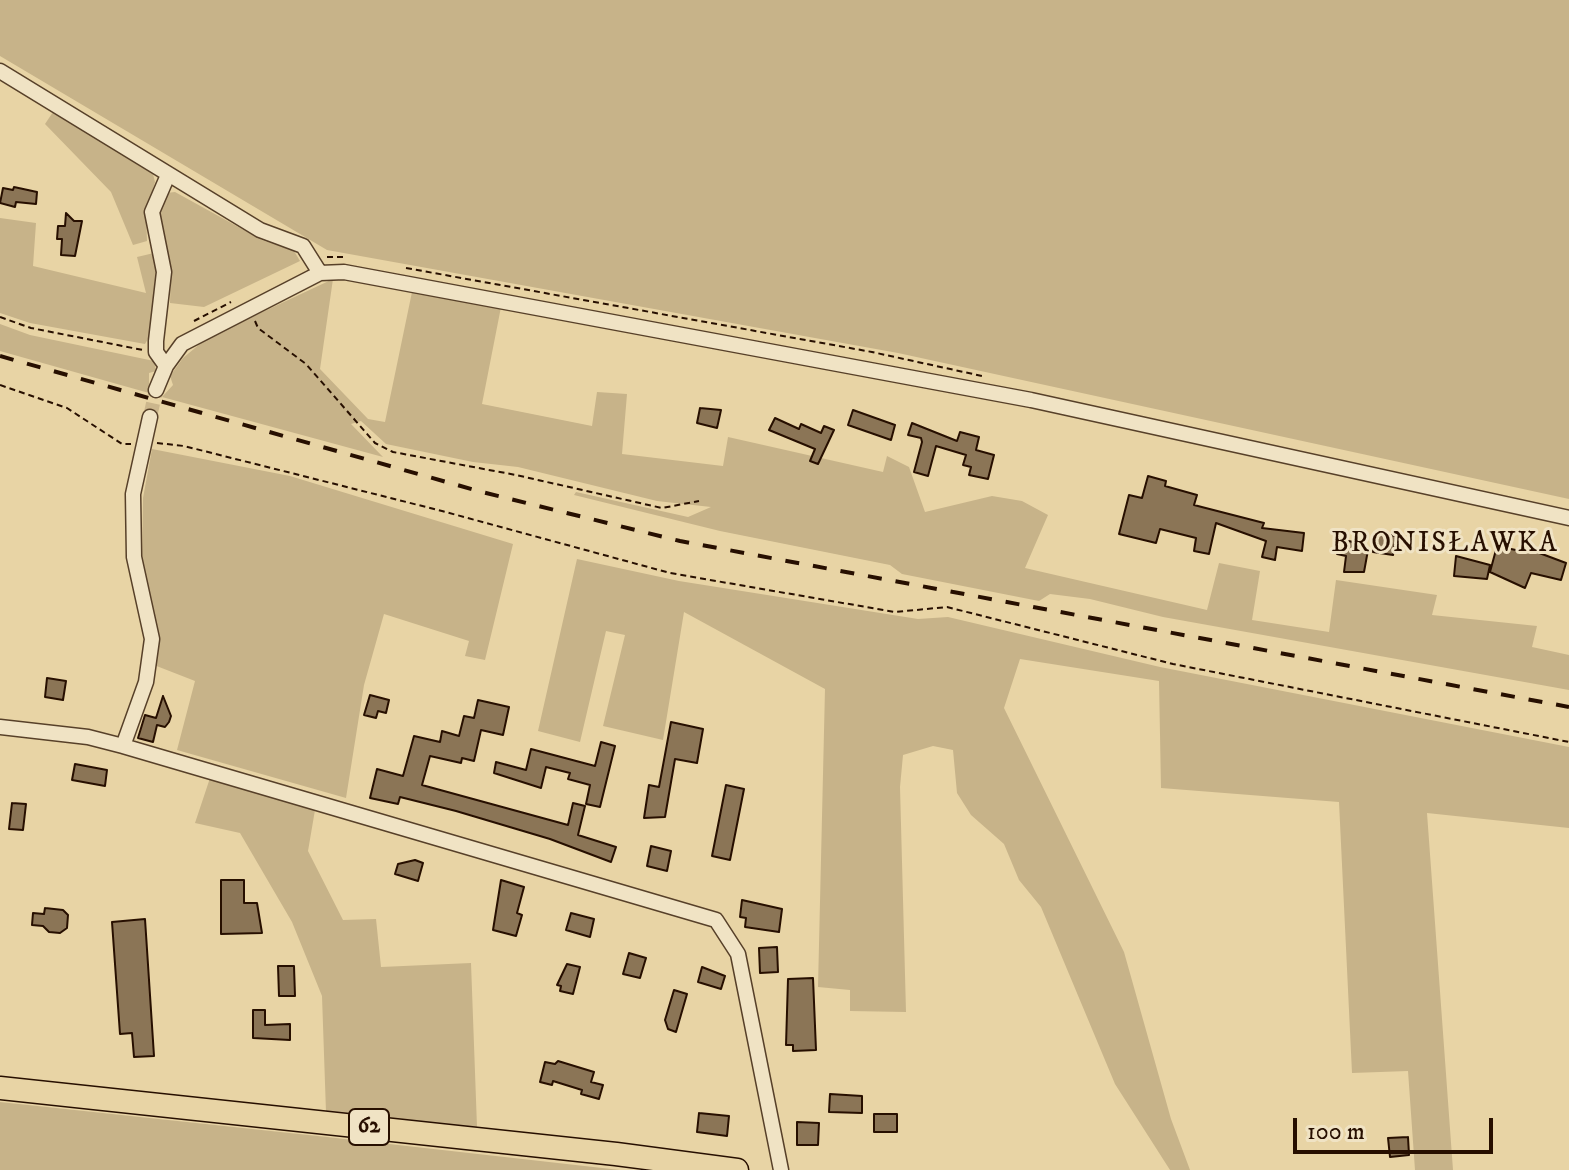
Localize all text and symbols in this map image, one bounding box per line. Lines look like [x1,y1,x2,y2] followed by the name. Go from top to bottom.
[1331,528,1559,562] district label: BRONISŁAWKA
[1297,1102,1497,1152] scale bar
[349,1109,389,1145] road number: 62
[1307,1117,1365,1147] text: 100 m

